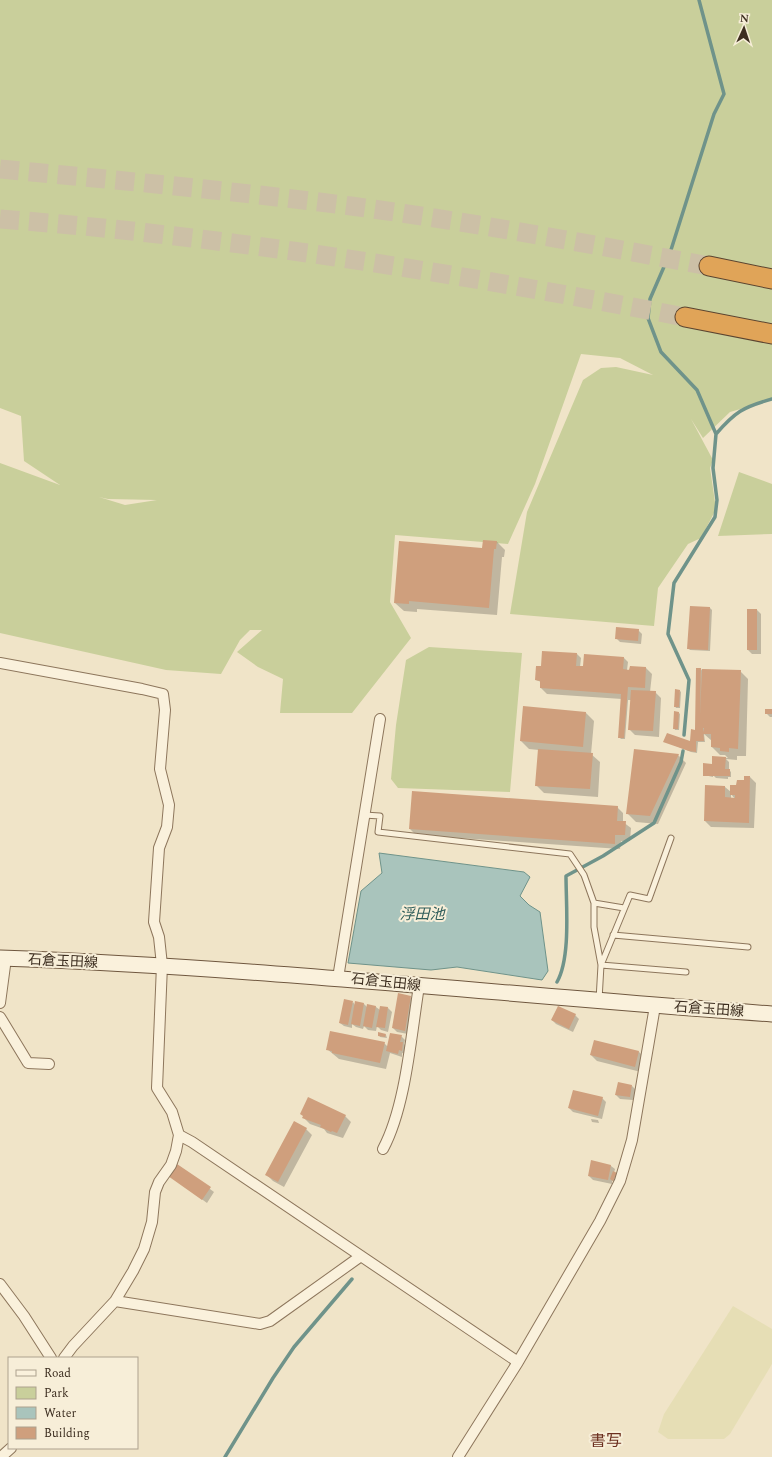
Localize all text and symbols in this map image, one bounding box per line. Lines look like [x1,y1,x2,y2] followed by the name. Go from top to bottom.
[724,8,764,48] north arrow
[740,10,749,27] text: N
[399,903,446,926] water label: 浮田池
[27,949,99,973] street label: 石倉玉田線
[350,968,422,996] street label: 石倉玉田線
[673,996,745,1022] street label: 石倉玉田線
[8,1357,138,1449] legend
[44,1364,71,1383] text: Road
[44,1384,69,1403] text: Park
[44,1404,76,1423] text: Water
[44,1424,90,1443] text: Building
[590,1429,622,1453] district label: 書写

